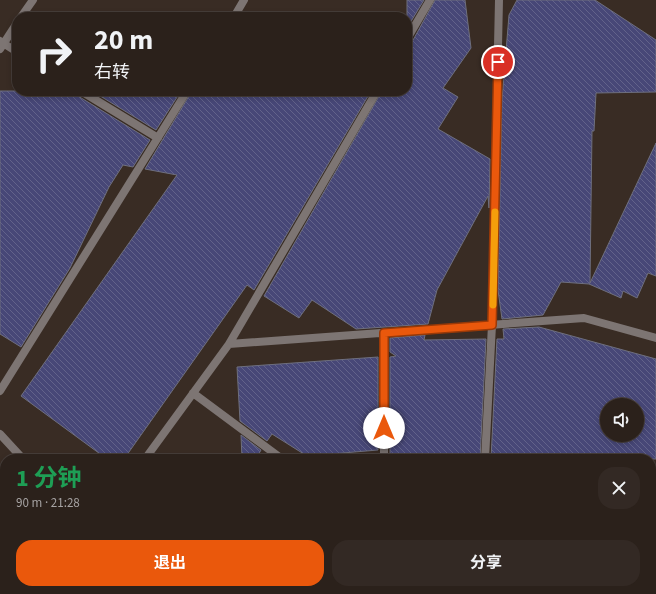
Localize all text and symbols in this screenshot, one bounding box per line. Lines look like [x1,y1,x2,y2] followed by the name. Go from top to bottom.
[94,20,153,60] text: 20 m
[28,28,80,80] icon: right
[481,45,515,79] pin
[487,51,509,73] icon: arrive
[94,60,130,85] text: 右转
[600,398,644,442] map controls
[600,398,644,442] button: sound
[363,407,405,449] position arrow
[16,461,81,496] text: 1 分钟
[598,467,640,509] button: close
[16,494,80,512] text: 90 m · 21:28
[16,540,324,586] button: 退出
[332,540,640,586] button: 分享

